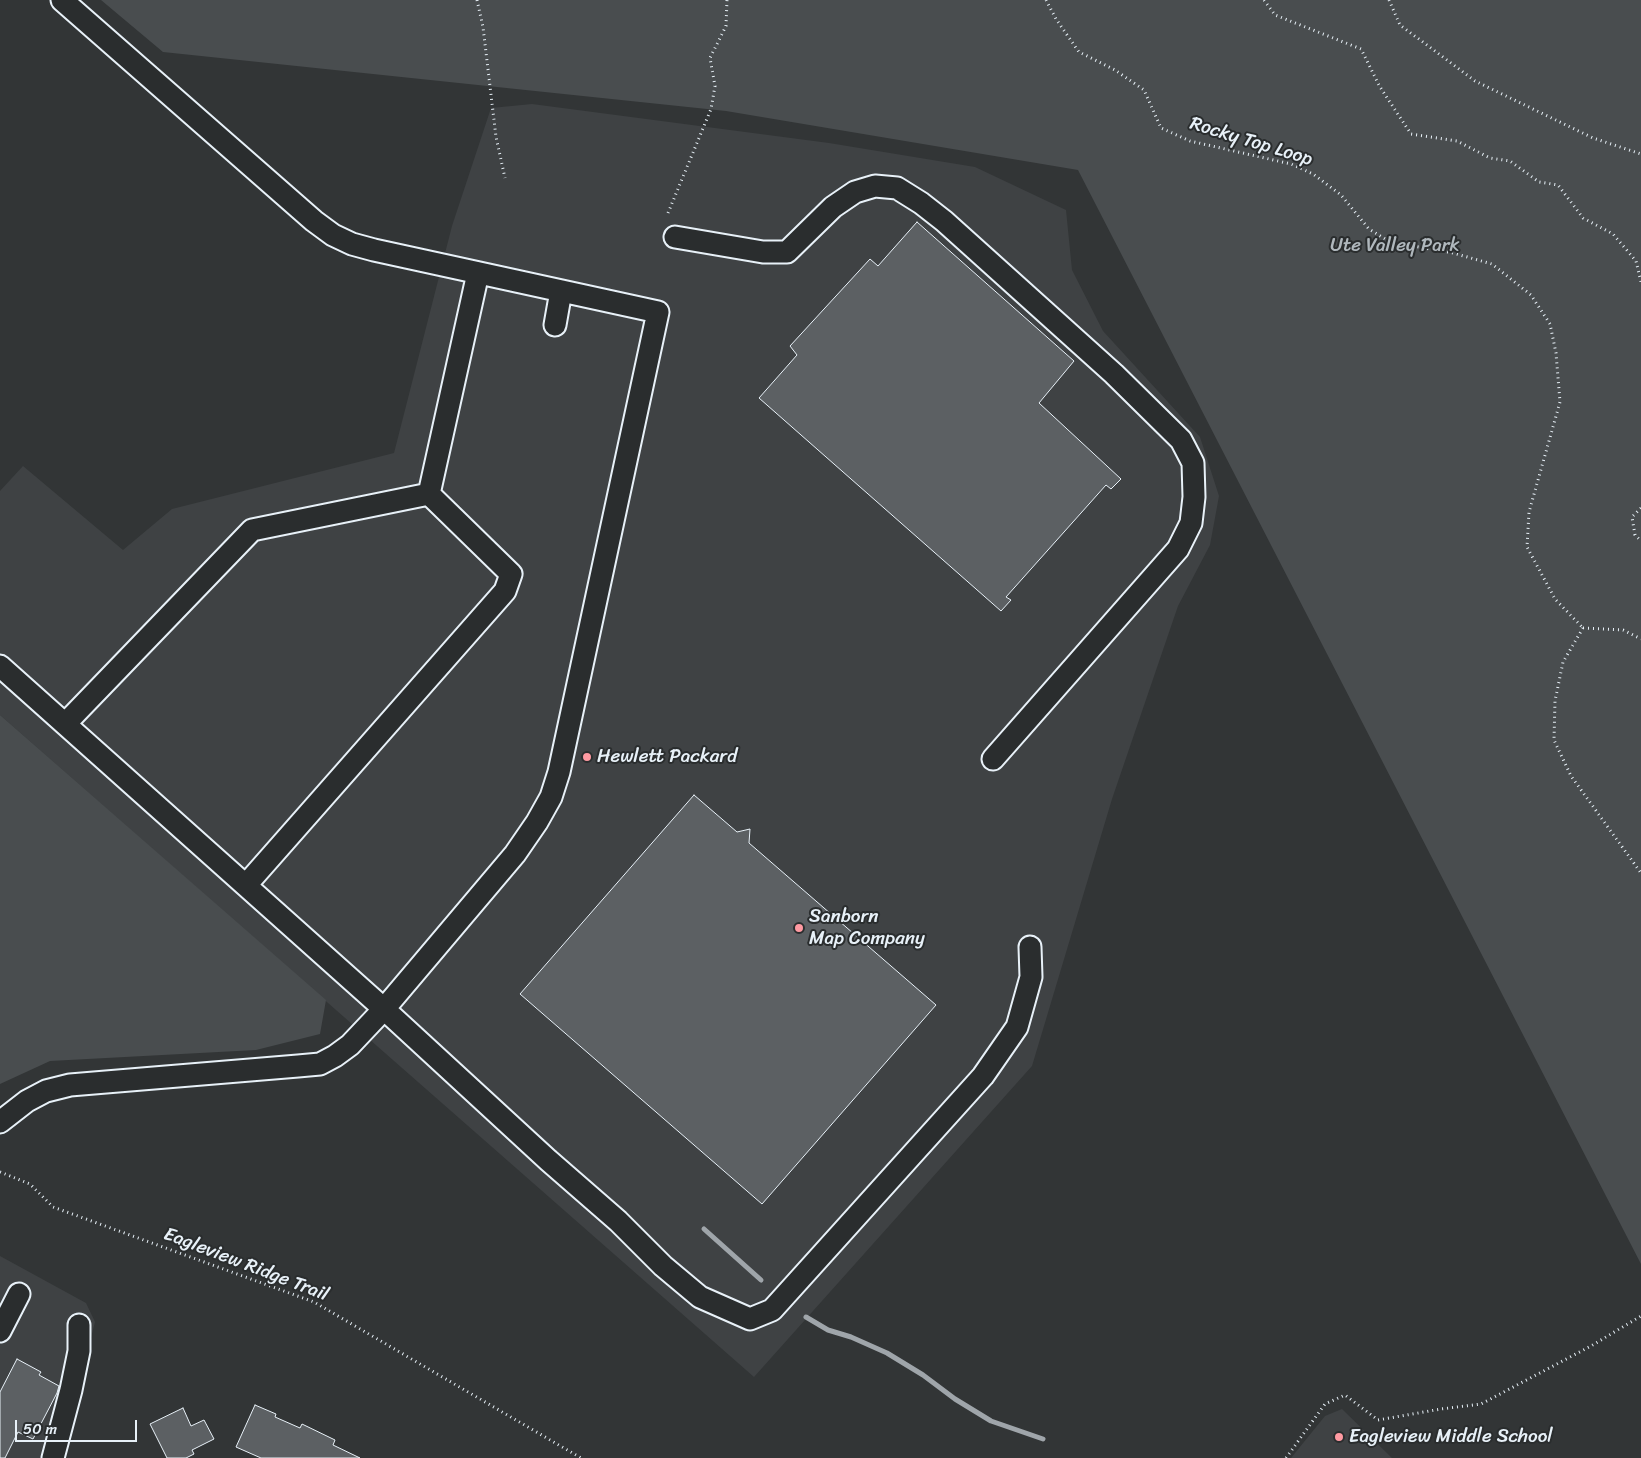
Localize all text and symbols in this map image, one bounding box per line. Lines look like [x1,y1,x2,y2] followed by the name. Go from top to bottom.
[1187,113,1315,171] street label: Rocky Top Loop
[1330,235,1460,257] park label: Ute Valley Park
[597,746,737,768] place label: Hewlett Packard
[581,751,593,763] marker: Hewlett Packard
[809,906,925,950] place label: Sanborn Map Company
[793,922,805,934] marker: Sanborn Map Company
[160,1223,332,1307] street label: Eagleview Ridge Trail
[18,1410,140,1442] scale bar
[23,1416,57,1442] text: 50 m
[1349,1426,1553,1448] place label: Eagleview Middle School
[1333,1431,1345,1443] marker: Eagleview Middle School

